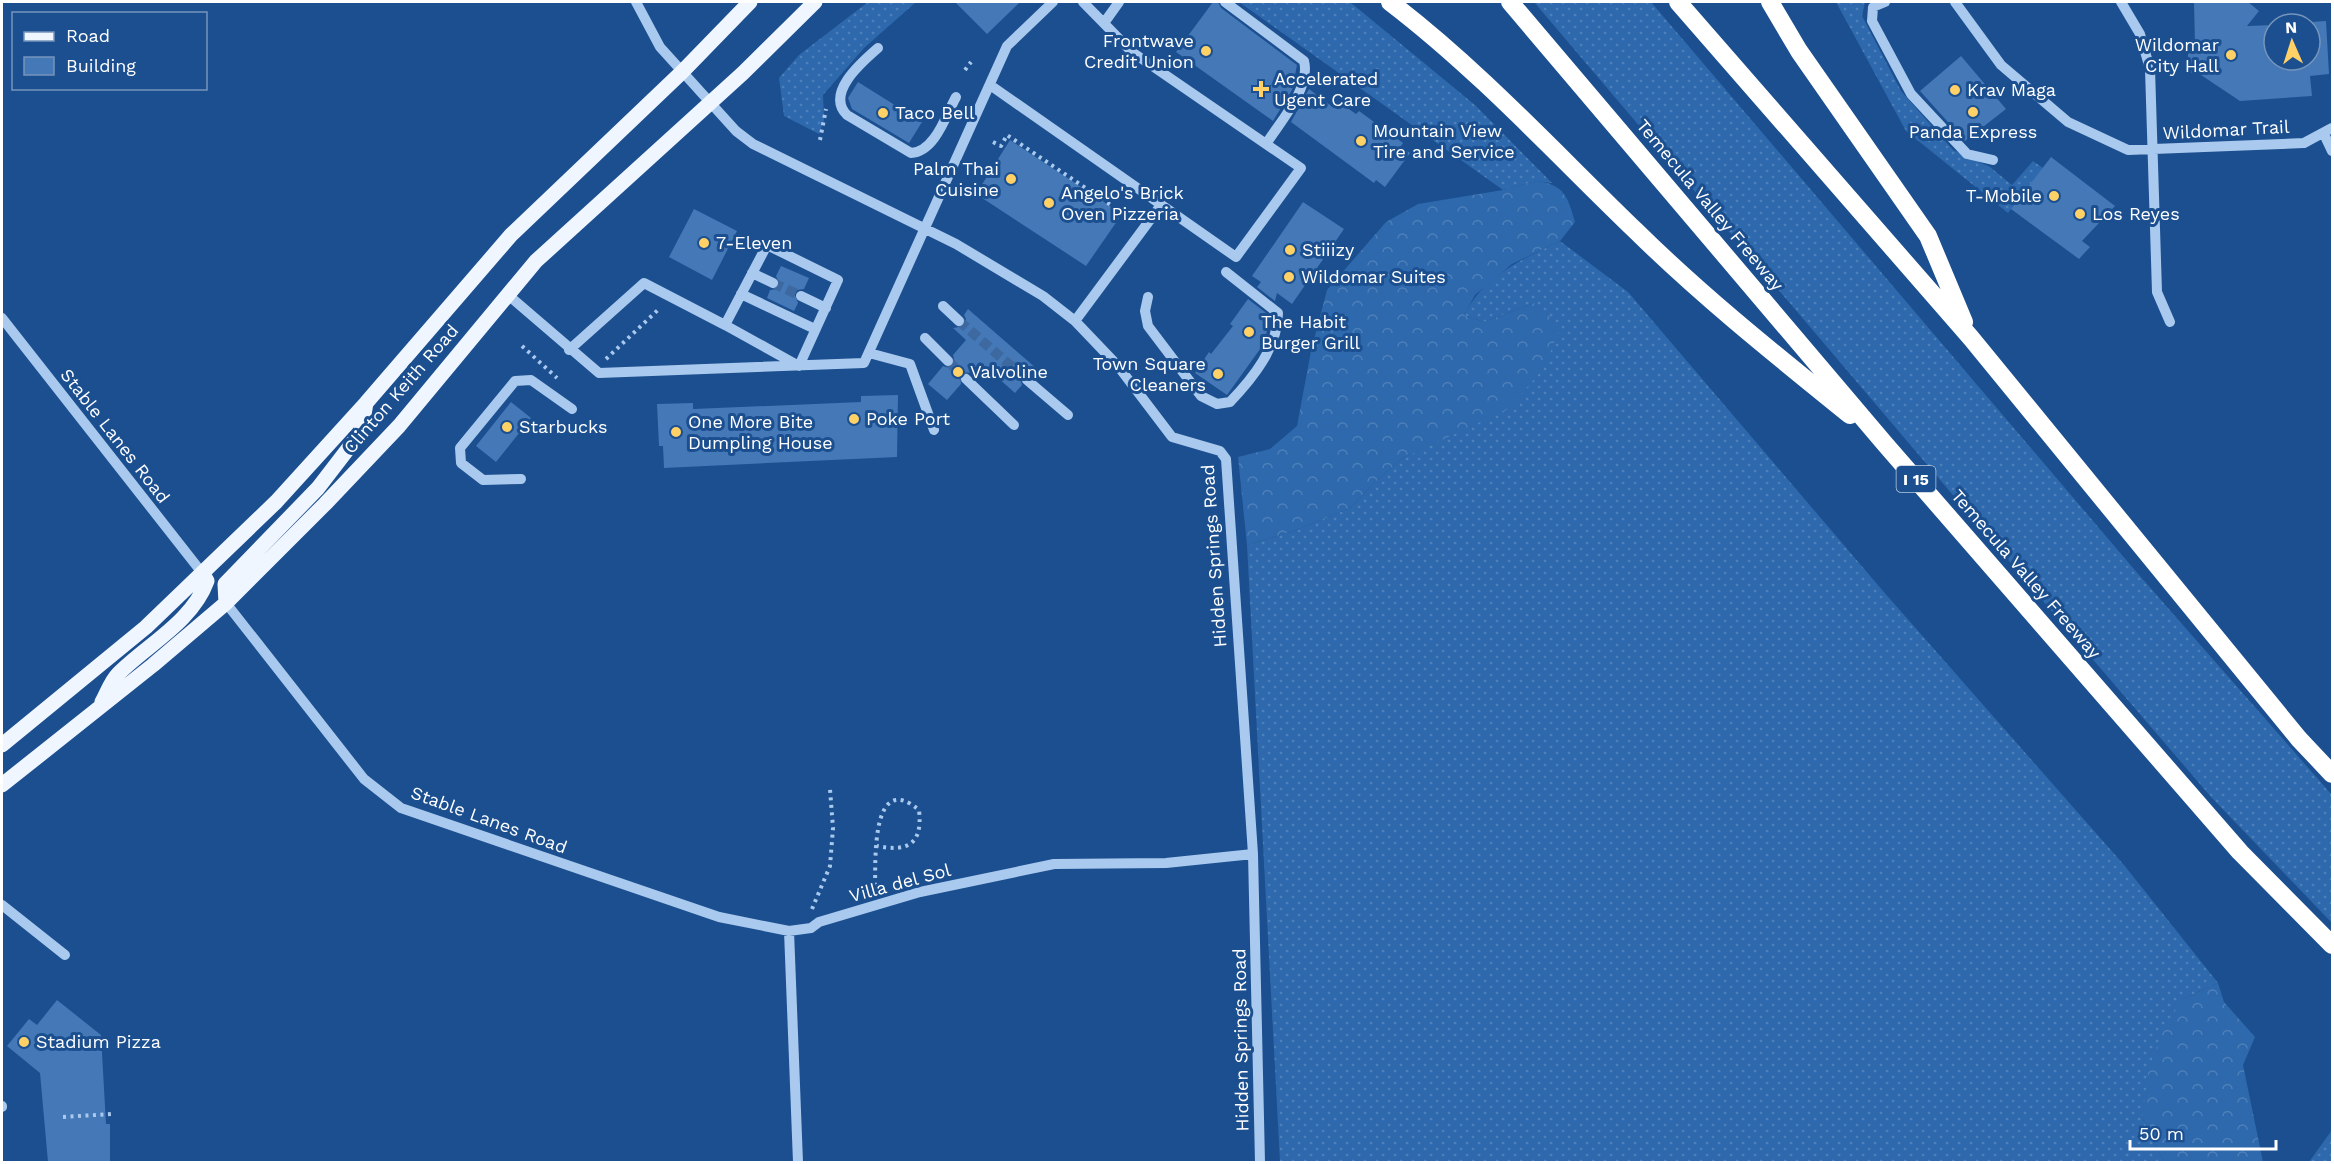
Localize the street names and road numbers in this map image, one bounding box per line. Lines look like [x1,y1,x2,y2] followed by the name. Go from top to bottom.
[1633,115,1789,295] street label: Temecula Valley Freeway
[2162,116,2290,143] street label: Wildomar Trail
[339,320,462,458] street label: Clinton Keith Road
[56,364,174,507] street label: Stable Lanes Road
[1197,464,1230,648] street label: Hidden Springs Road
[1896,466,1936,492] road number: I 15
[1947,485,2106,663] street label: Temecula Valley Freeway
[408,782,570,858] street label: Stable Lanes Road
[847,859,953,906] street label: Villa del Sol
[1228,948,1253,1132] street label: Hidden Springs Road

